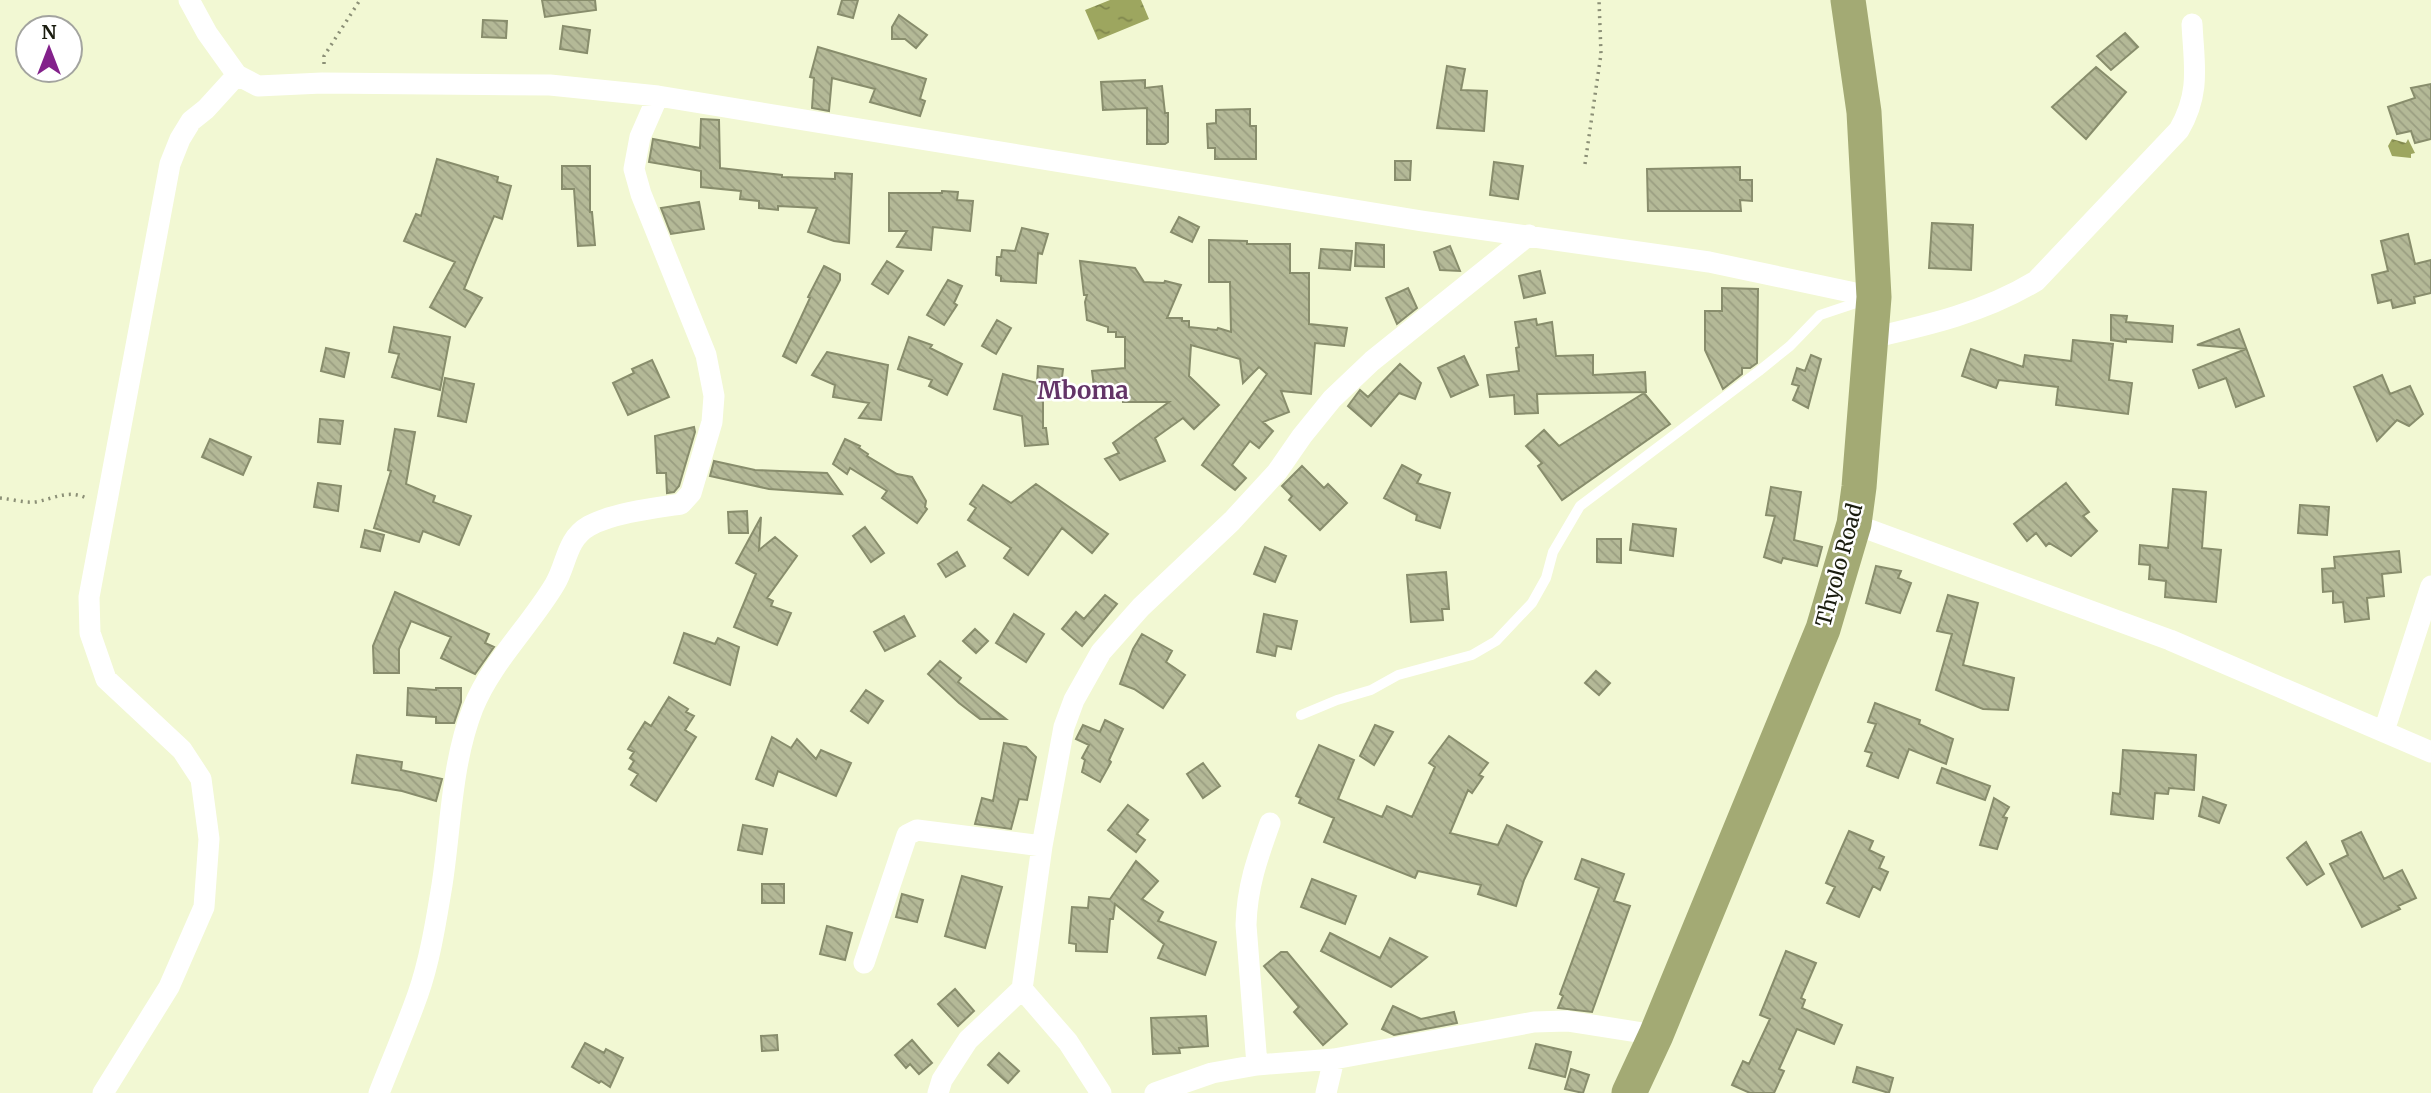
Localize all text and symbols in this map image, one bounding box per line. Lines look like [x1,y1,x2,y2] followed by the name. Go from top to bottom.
[14,14,84,84] north arrow
[41,20,57,44] text: N
[1037,375,1129,406] district label: Mboma
[1810,500,1869,630] street label: Thyolo Road

